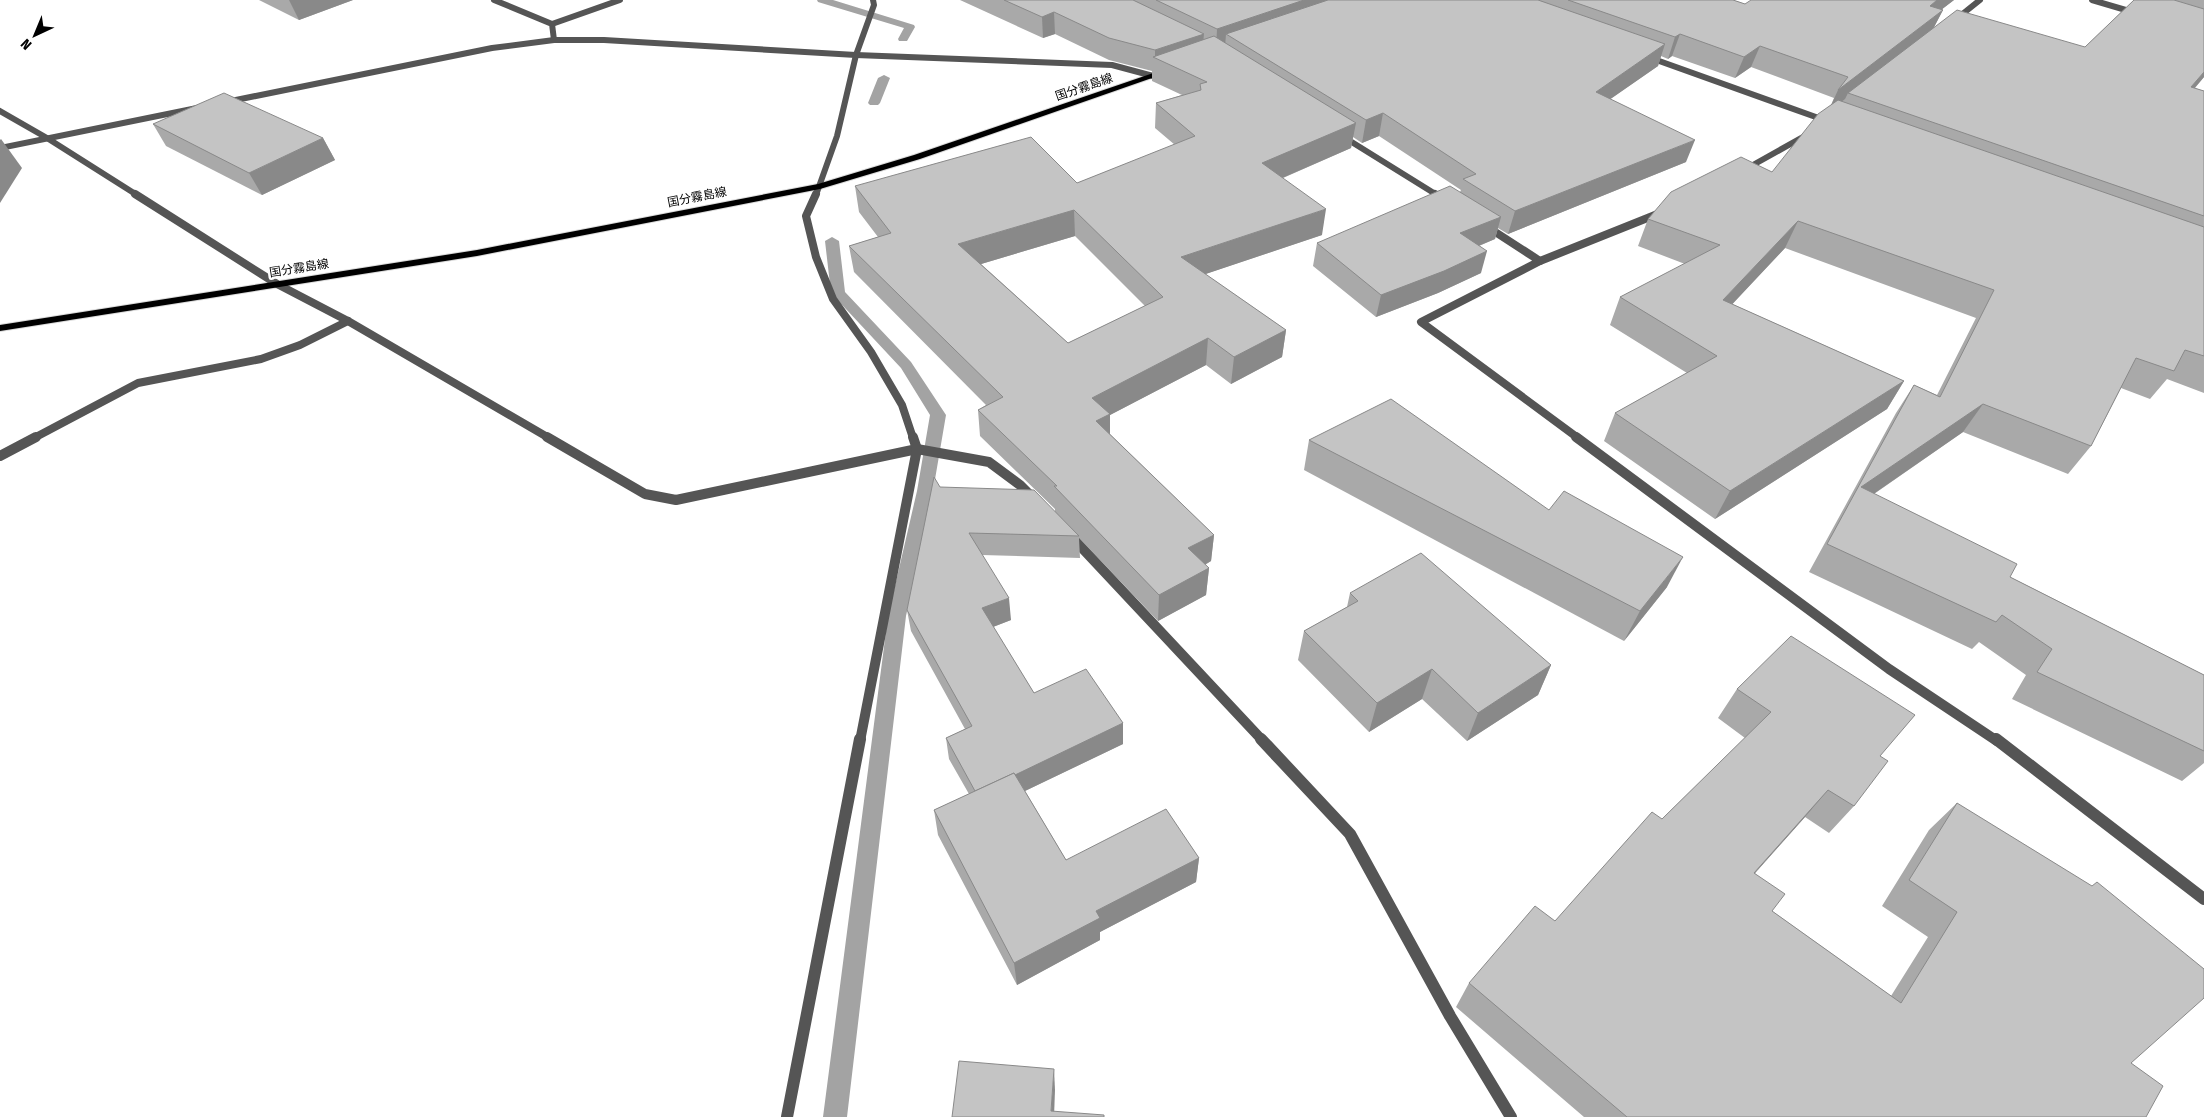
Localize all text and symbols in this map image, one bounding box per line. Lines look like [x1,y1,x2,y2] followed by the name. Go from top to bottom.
[10,10,60,60] north arrow
[17,35,35,53] text: N
[1053,71,1115,103] street label: 国分霧島線
[666,184,728,210] street label: 国分霧島線
[268,256,330,280] street label: 国分霧島線

